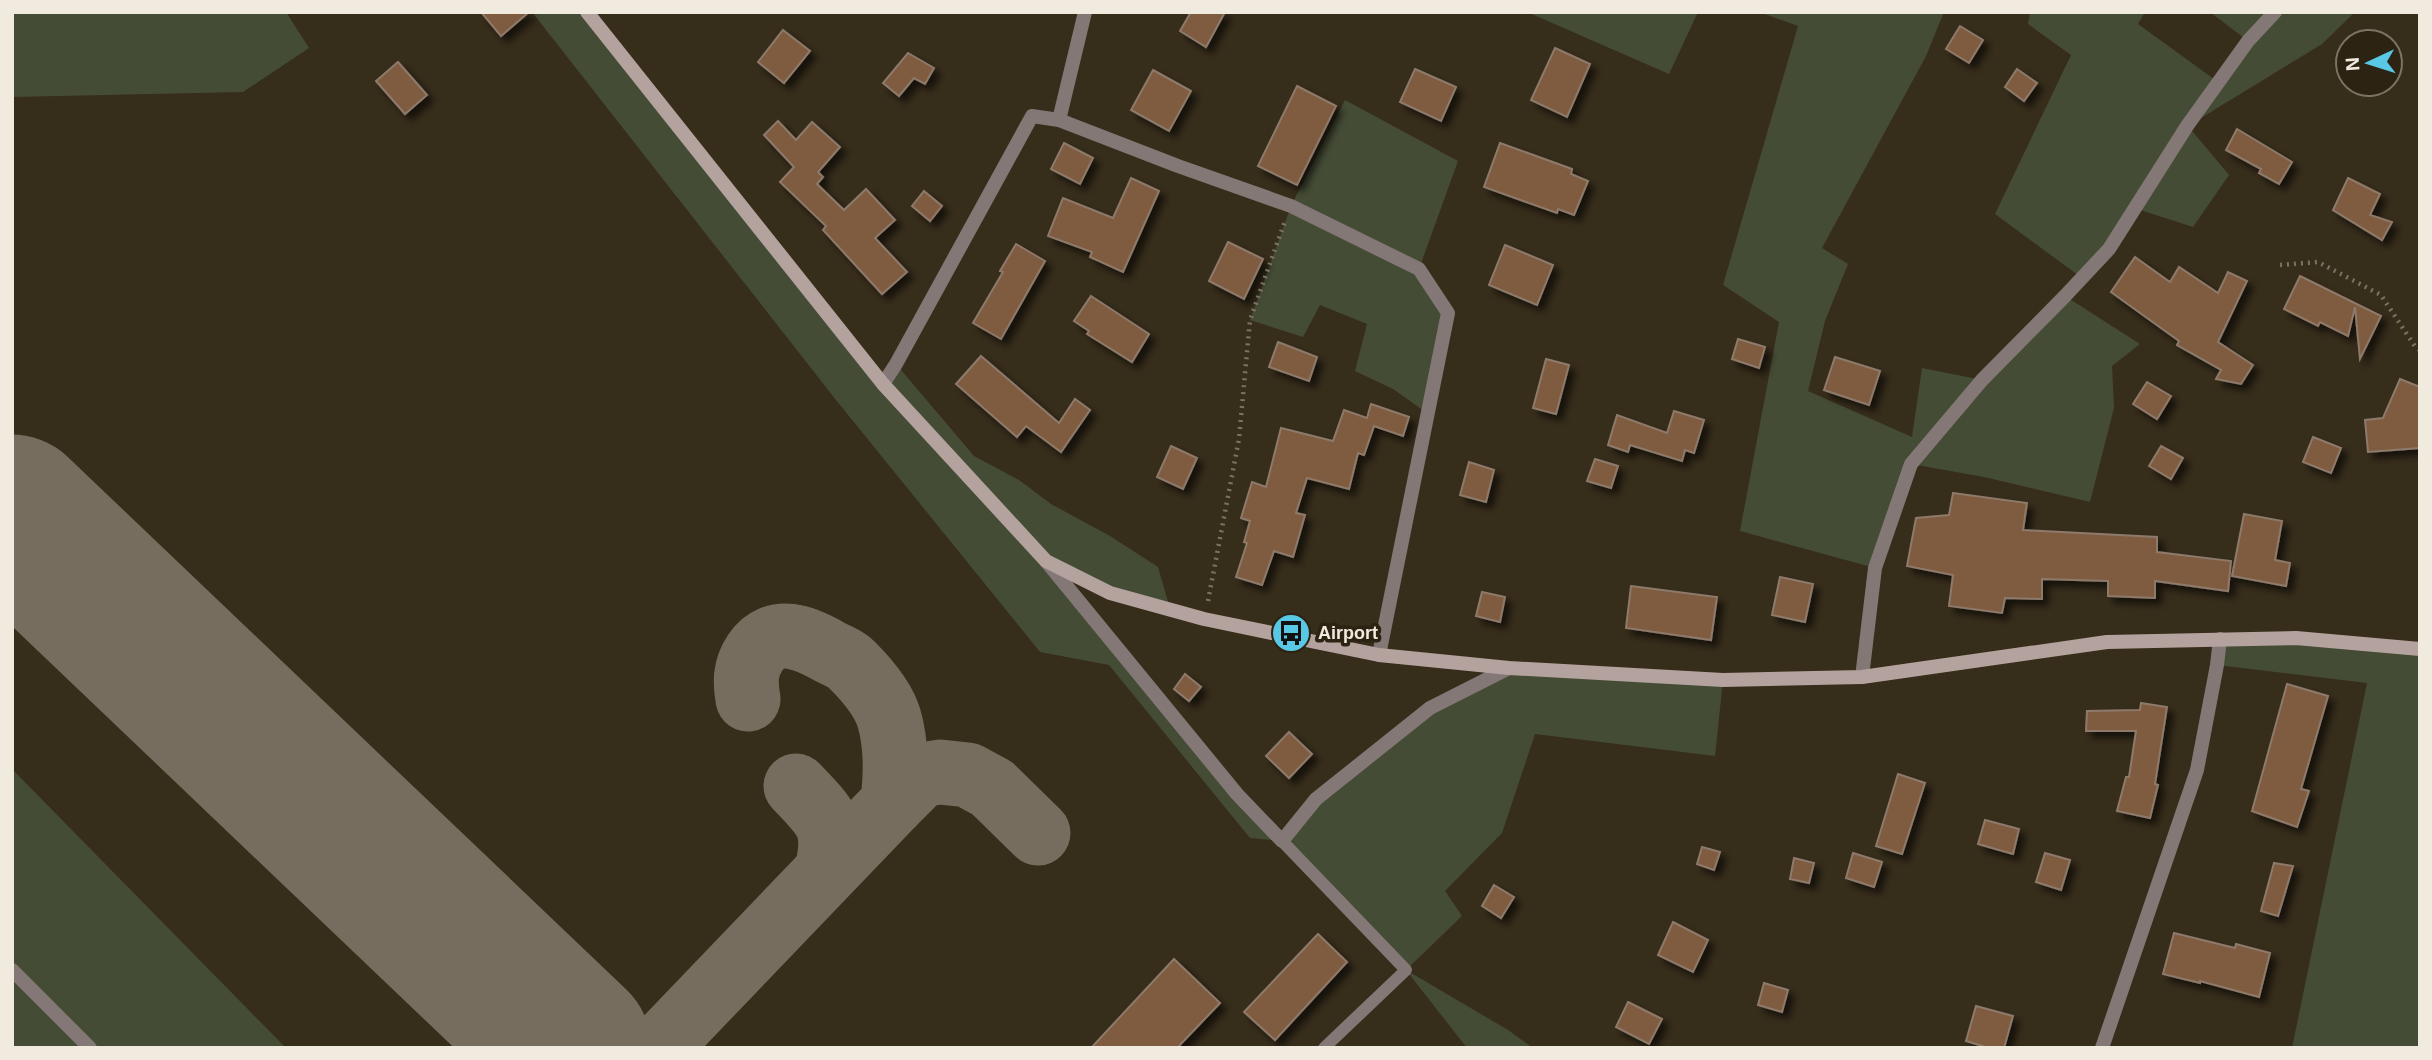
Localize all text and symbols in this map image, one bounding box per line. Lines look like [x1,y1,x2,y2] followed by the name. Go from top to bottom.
[2334,28,2404,98] north arrow
[2342,57,2363,72] text: N
[1270,612,1312,654] bus stop icon: Airport
[1318,623,1378,643] place label: Airport

